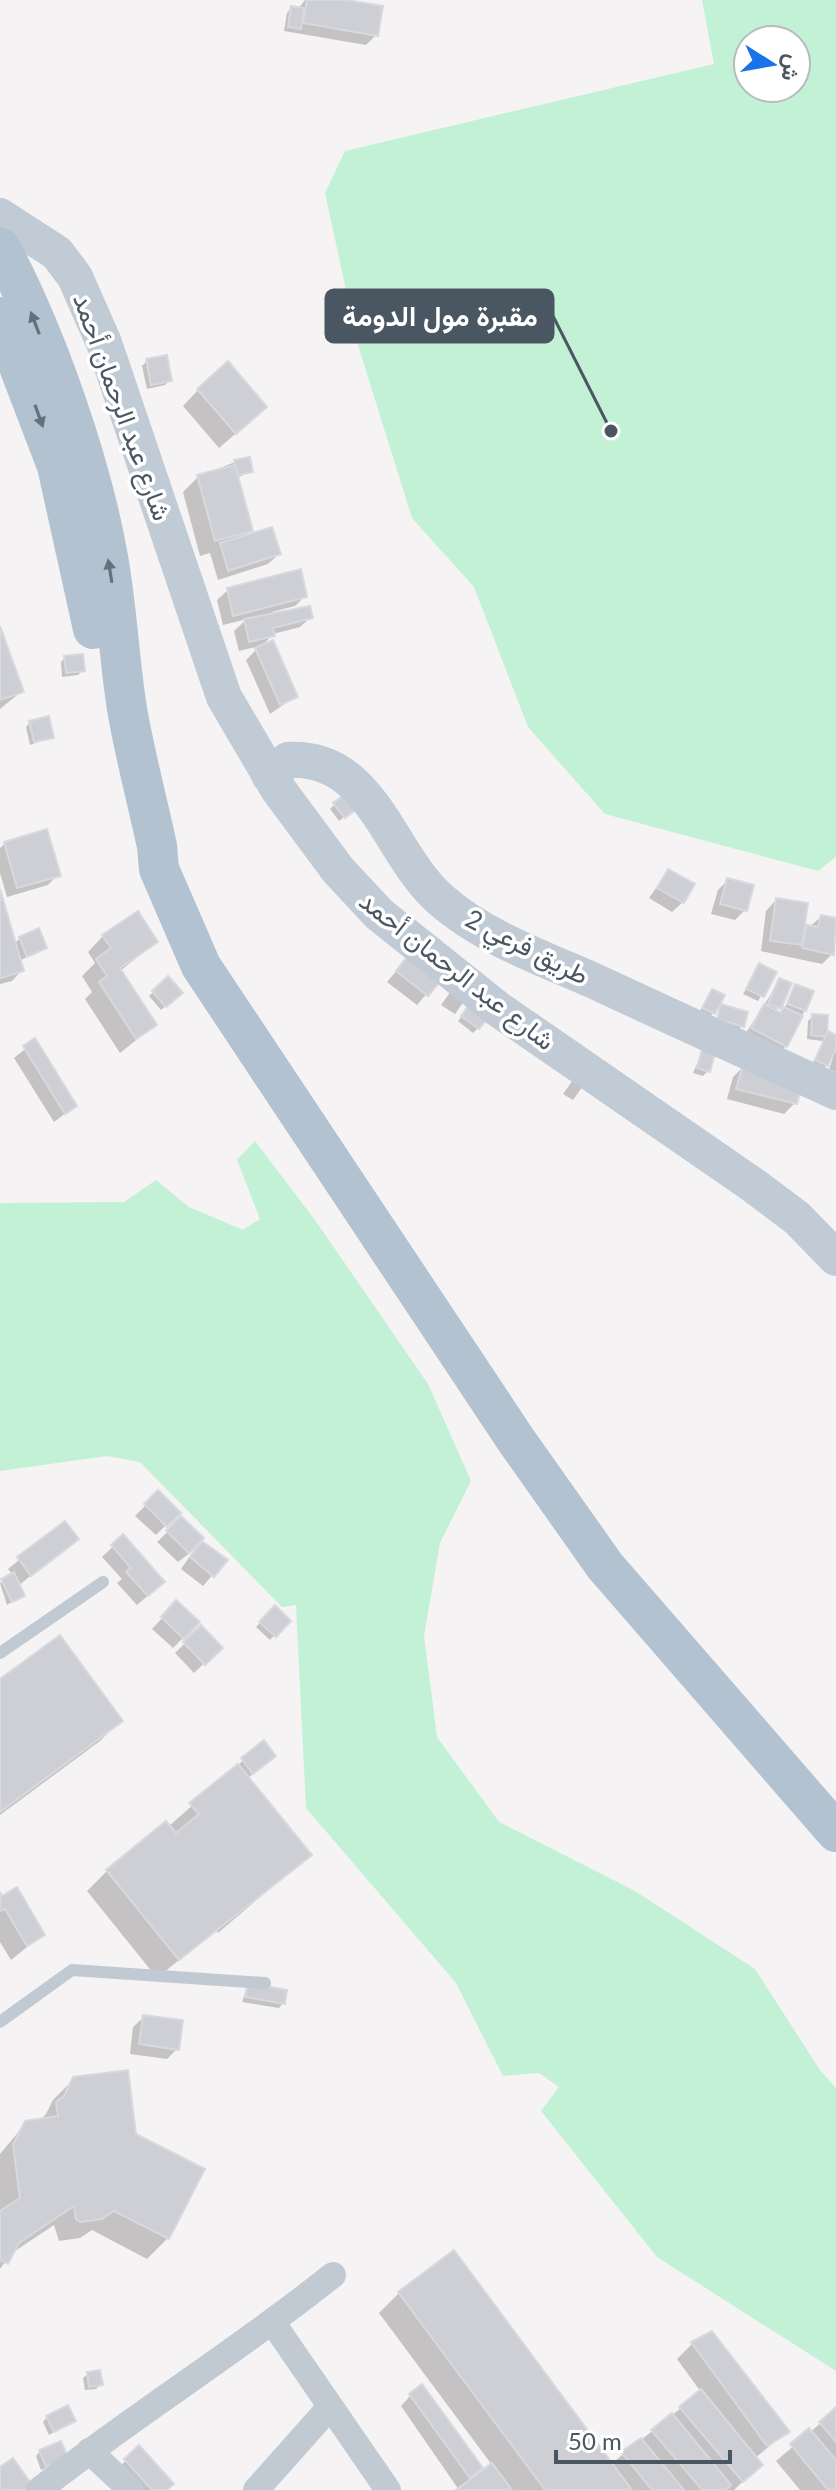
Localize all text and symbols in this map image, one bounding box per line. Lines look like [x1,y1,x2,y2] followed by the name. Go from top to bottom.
[732,24,812,104] north arrow
[775,52,808,83] text: ش
[64,289,179,525] street label: شارع عبد الرحمان أحمد
[326,290,553,342] callout: مقبرة مول الدومة
[342,298,538,334] text: مقبرة مول الدومة
[28,310,41,334] one-way arrow
[33,404,45,428] one-way arrow
[104,558,116,583] one-way arrow
[352,884,562,1059] street label: شارع عبد الرحمان أحمد
[458,901,594,996] street label: طريق فرعي 2
[556,2414,730,2464] scale bar
[568,2426,622,2455] text: 50 m

